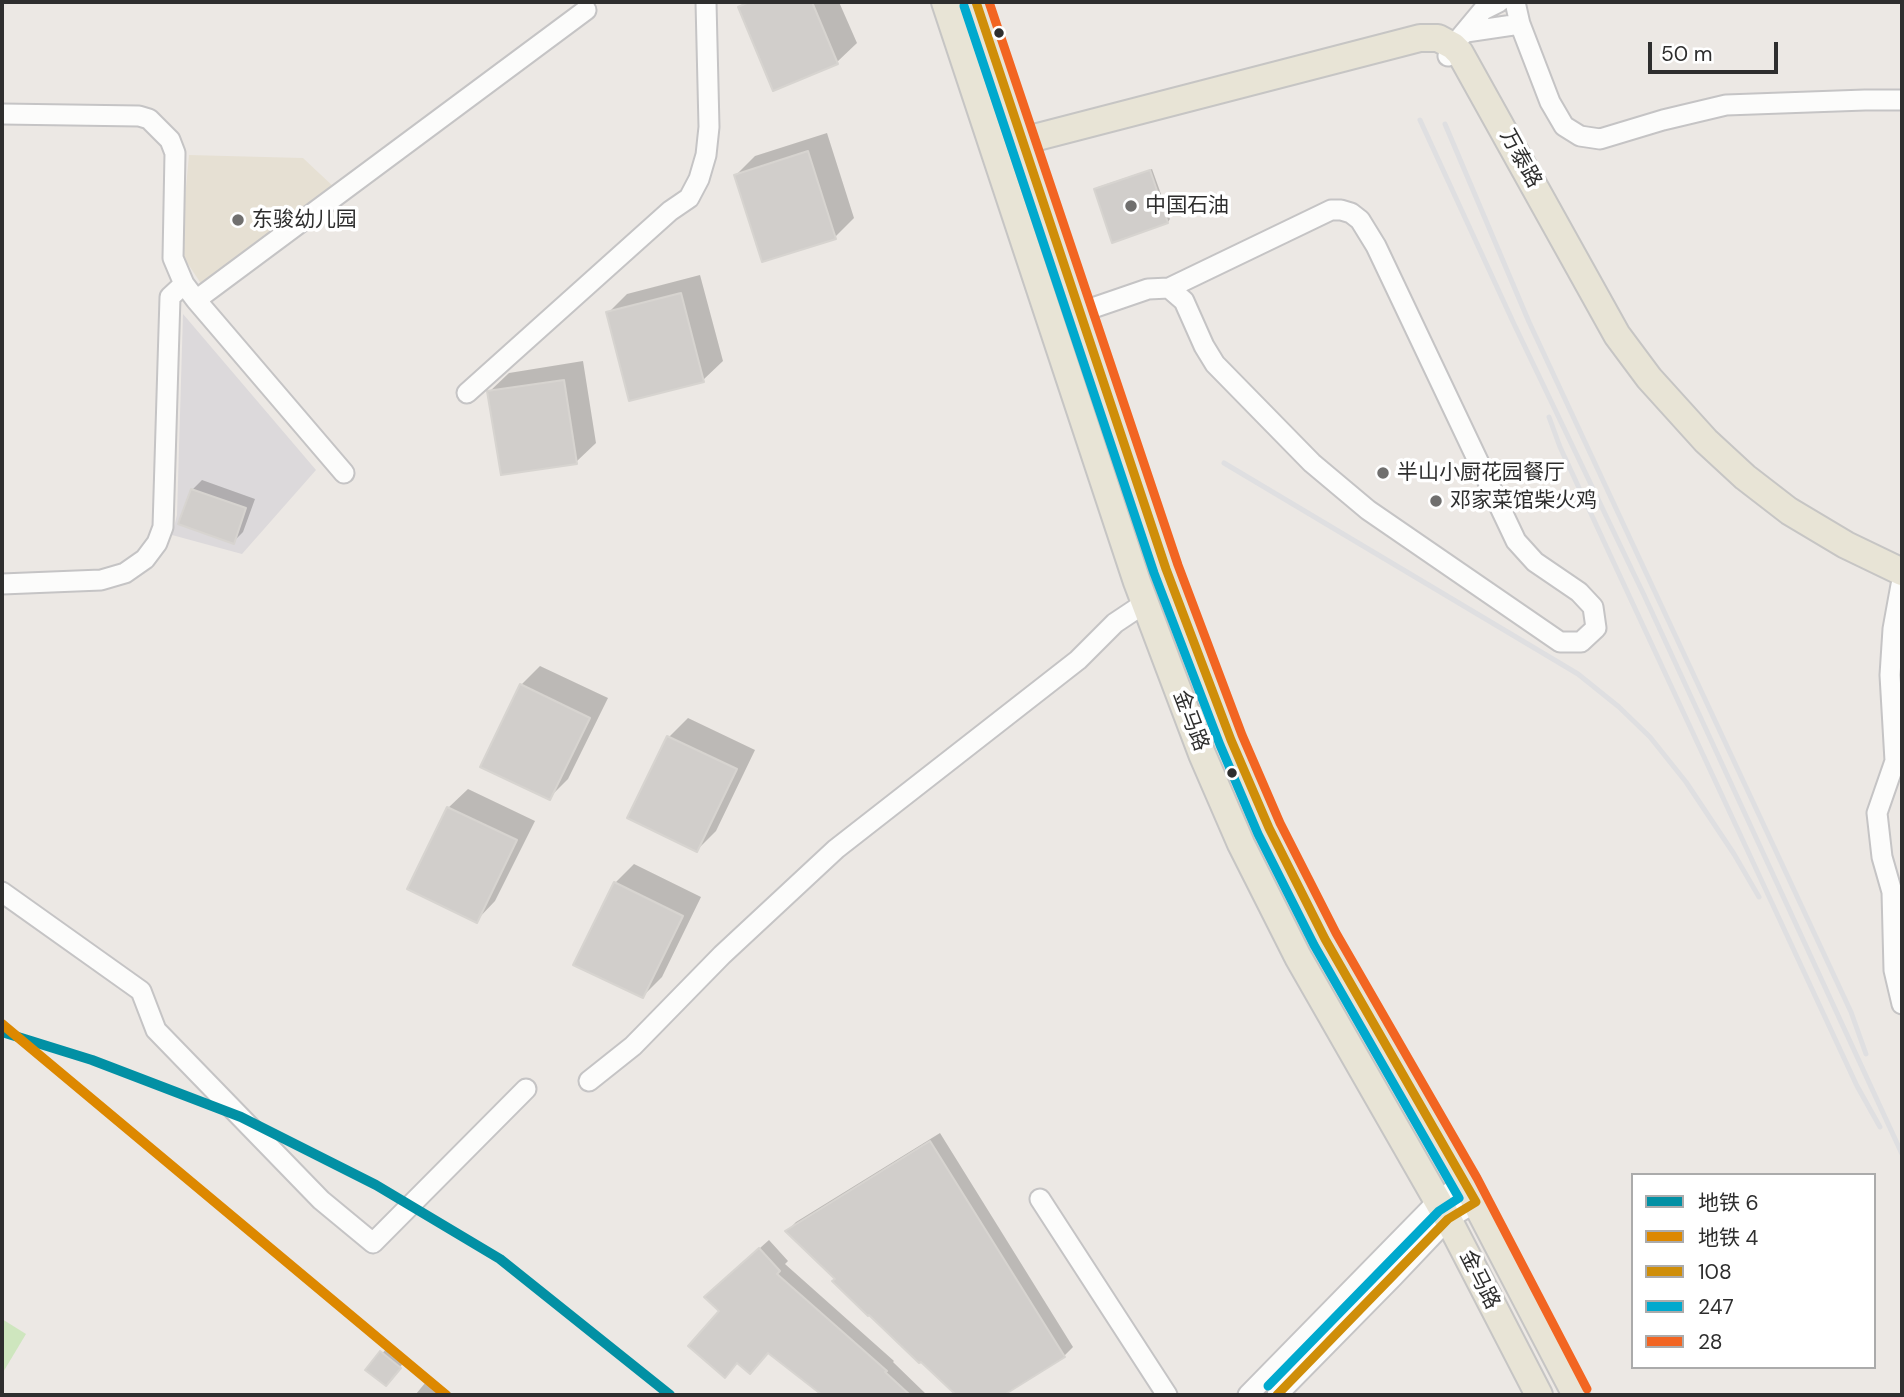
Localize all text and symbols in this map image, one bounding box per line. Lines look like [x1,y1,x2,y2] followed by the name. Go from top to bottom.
[992,26,1006,40] unlabelled marker
[1652,28,1782,72] scale bar
[1661,40,1712,68] text: 50 m
[1494,125,1546,193] street label: 万泰路
[1145,193,1229,219] place label: 中国石油
[1123,198,1139,214] marker: 中国石油
[252,207,357,233] place label: 东骏幼儿园
[230,212,246,228] marker: 东骏幼儿园
[1397,460,1565,486] place label: 半山小厨花园餐厅
[1375,465,1391,481] marker: 半山小厨花园餐厅
[1450,488,1597,514] place label: 邓家菜馆柴火鸡
[1428,493,1444,509] marker: 邓家菜馆柴火鸡
[1167,687,1213,755] street label: 金马路
[1225,766,1239,780] unlabelled marker
[1631,1173,1876,1369] legend
[1698,1189,1759,1217] text: 地铁 6
[1698,1224,1758,1252] text: 地铁 4
[1453,1246,1505,1314] street label: 金马路
[1698,1258,1732,1286] text: 108
[1698,1293,1734,1321] text: 247
[1698,1328,1723,1356] text: 28

